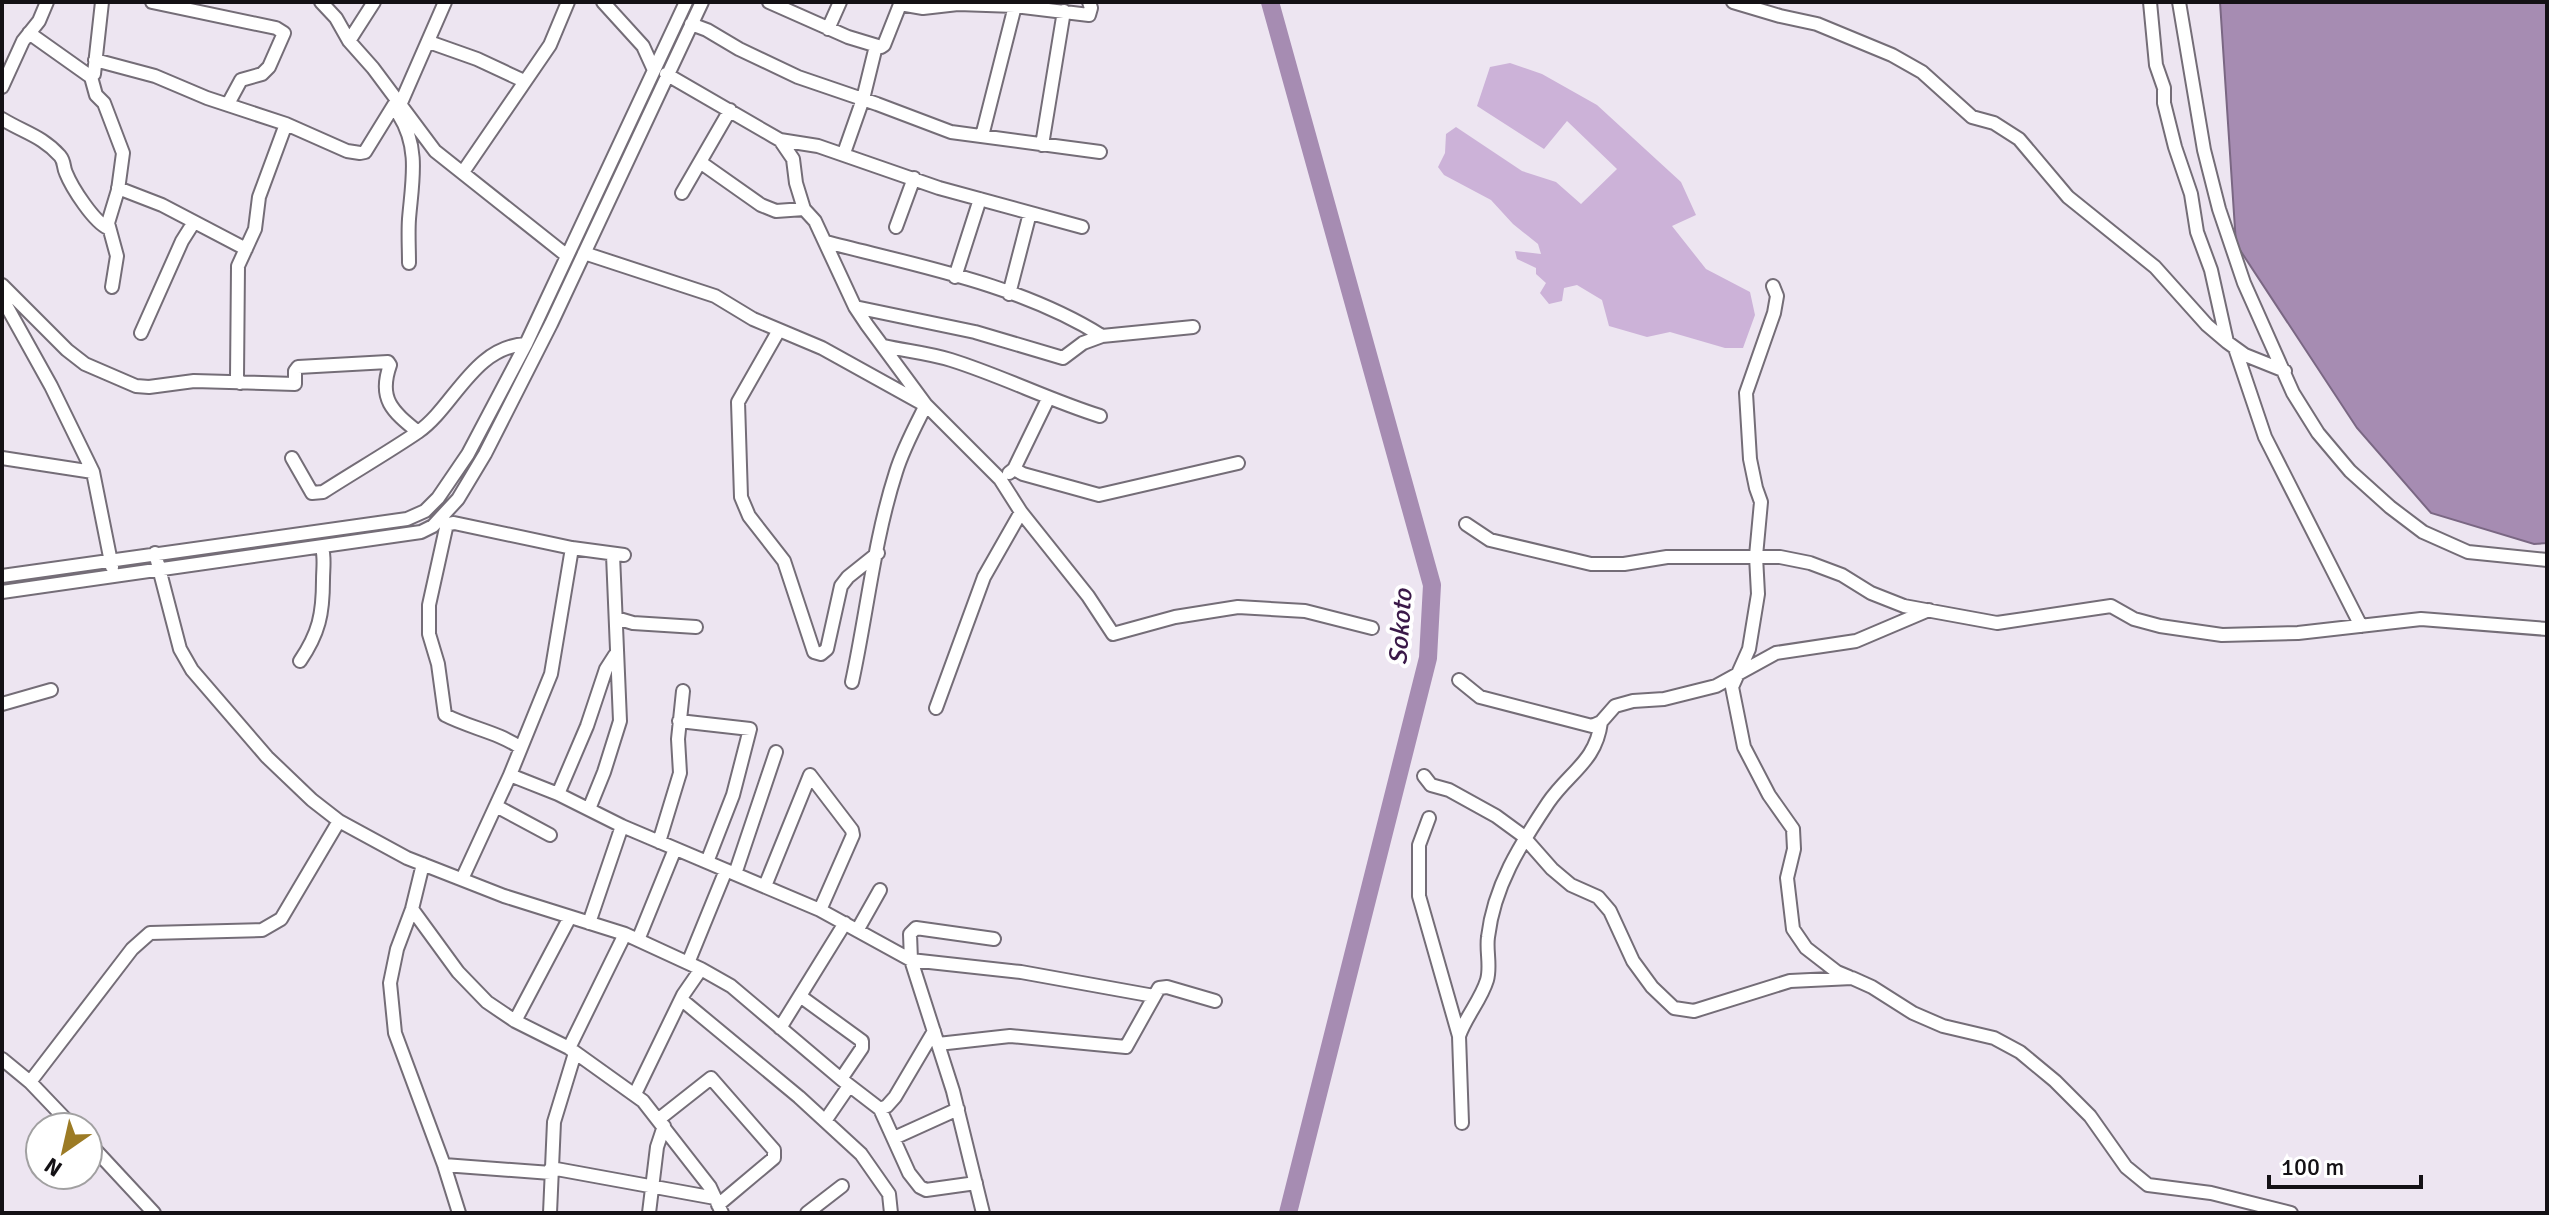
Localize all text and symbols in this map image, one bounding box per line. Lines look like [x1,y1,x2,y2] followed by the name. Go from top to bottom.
[1382,586,1420,666] water label: Sokoto
[24,1111,104,1191] north arrow
[2269,1139,2421,1189] scale bar
[39,1152,67,1183] text: N
[2281,1152,2344,1182] text: 100 m

